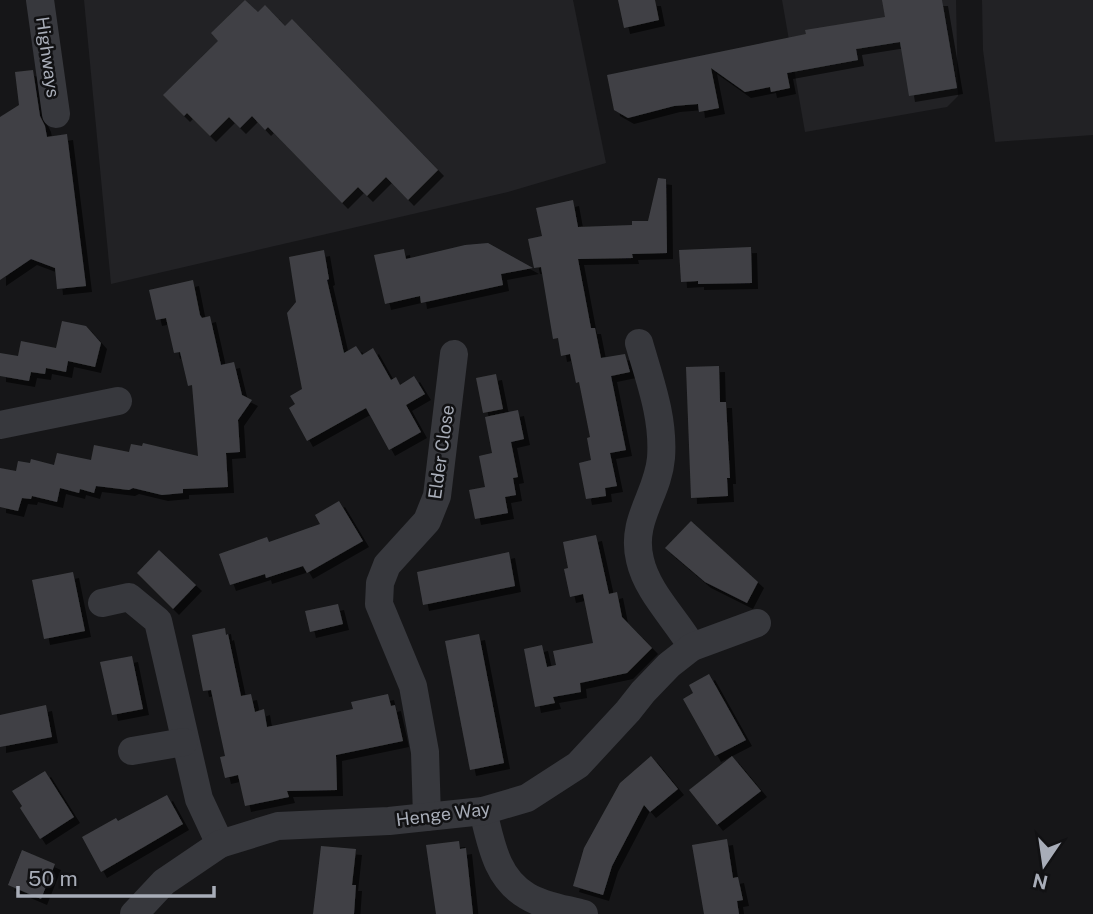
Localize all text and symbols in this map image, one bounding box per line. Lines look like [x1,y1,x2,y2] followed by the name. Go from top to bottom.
[32,15,64,99] street label: Highways
[424,403,458,501] street label: Elder Close
[395,798,492,830] street label: Henge Way
[1009,830,1079,900] north arrow
[18,855,214,899] scale bar
[28,866,78,891] text: 50 m
[1030,869,1050,894] text: N

